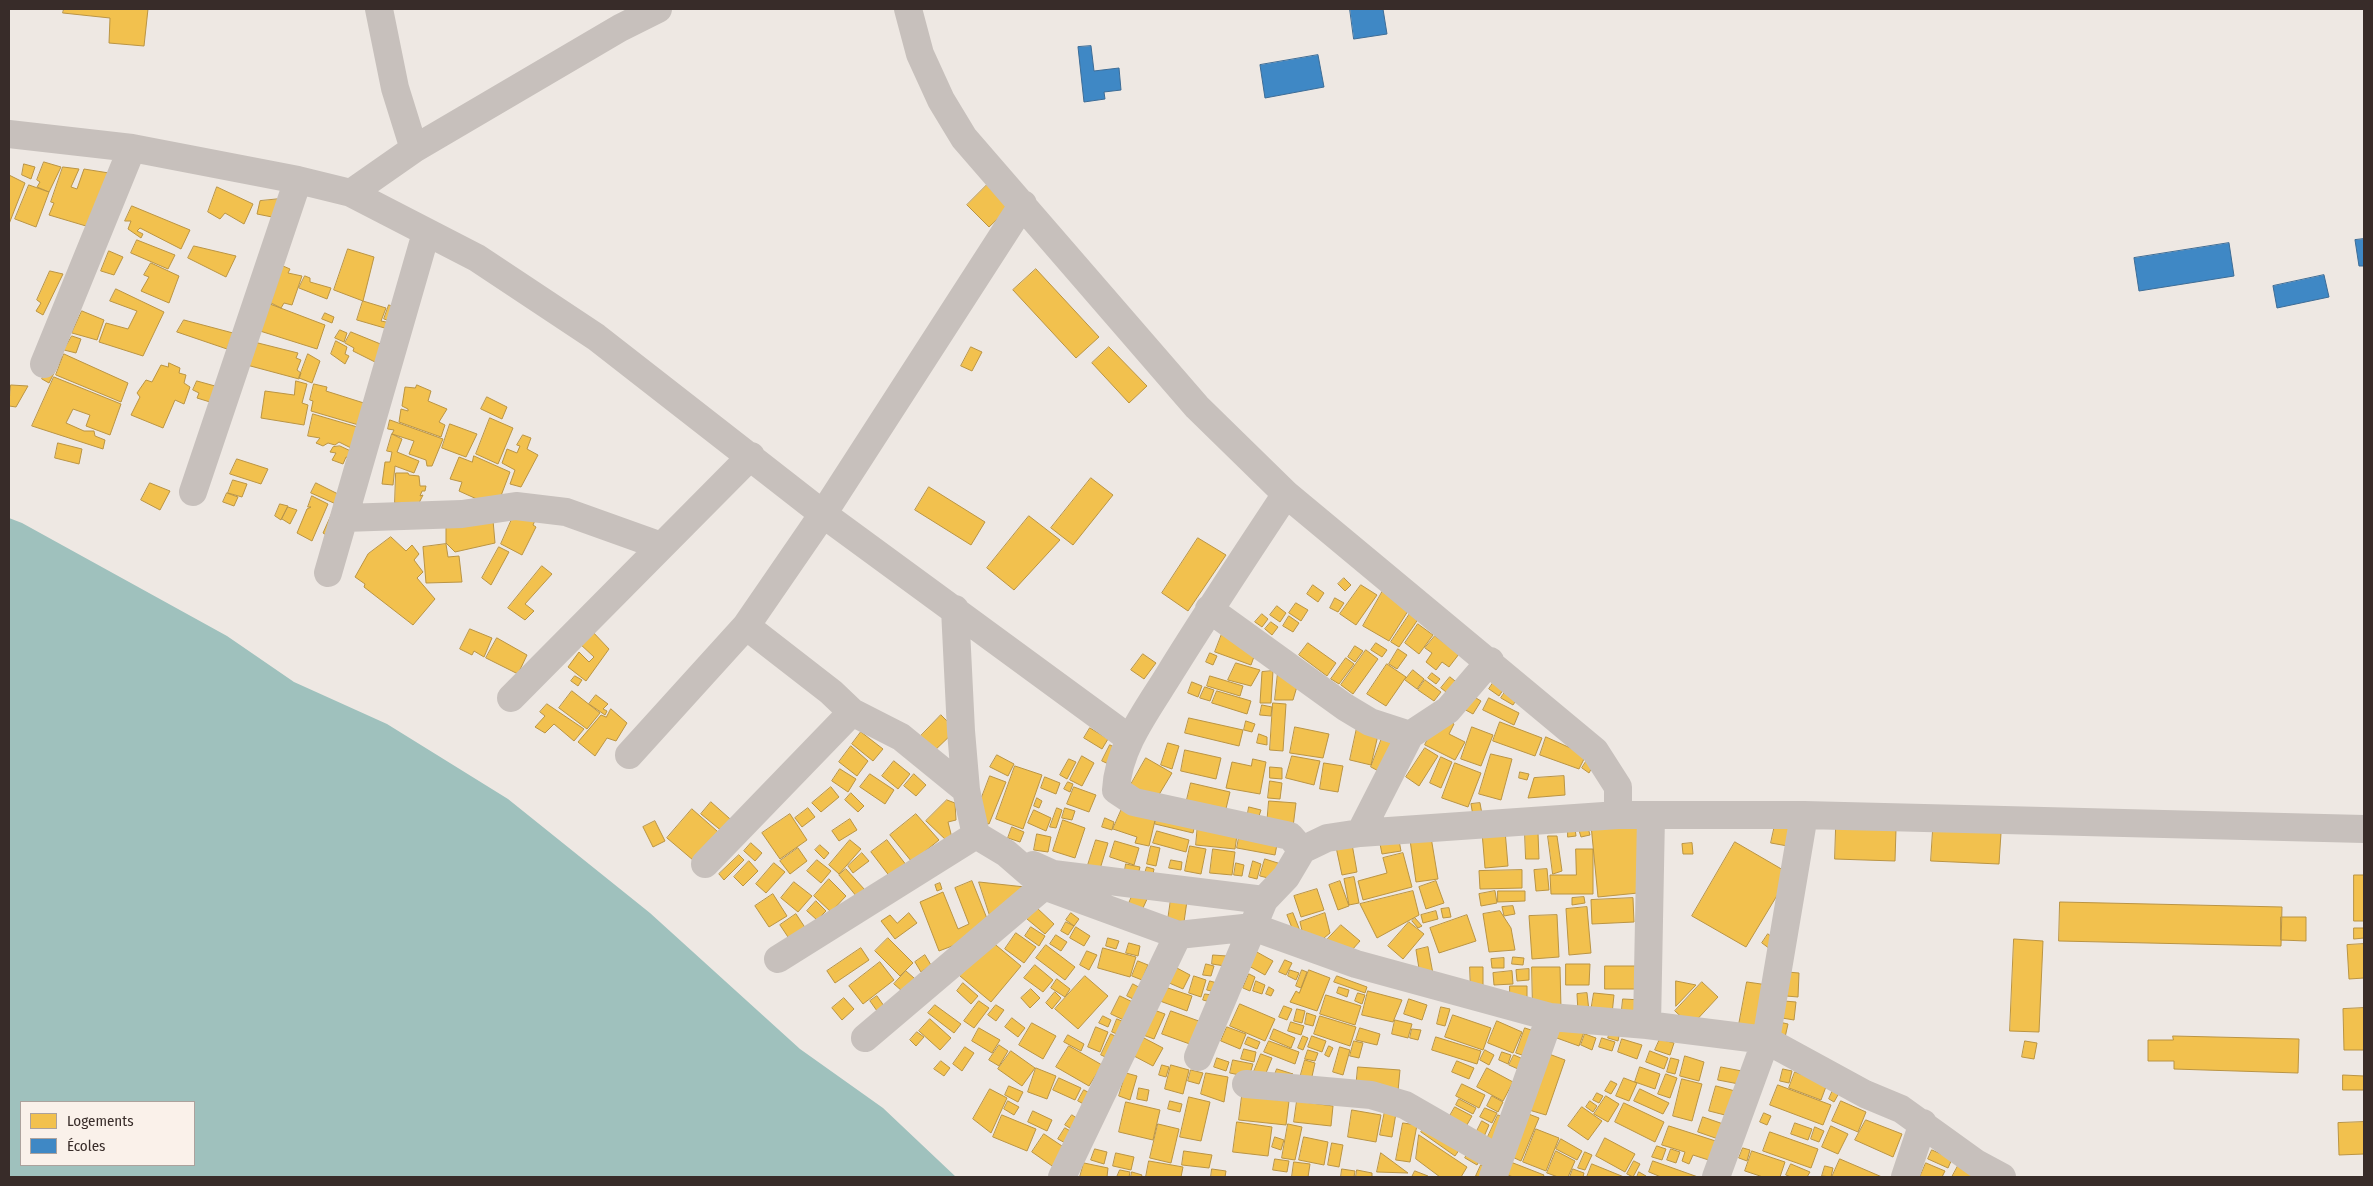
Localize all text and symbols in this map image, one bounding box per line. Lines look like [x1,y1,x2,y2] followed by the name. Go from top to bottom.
[20,1101,195,1166] legend
[67,1112,134,1130] text: Logements
[67,1137,105,1155] text: Écoles

